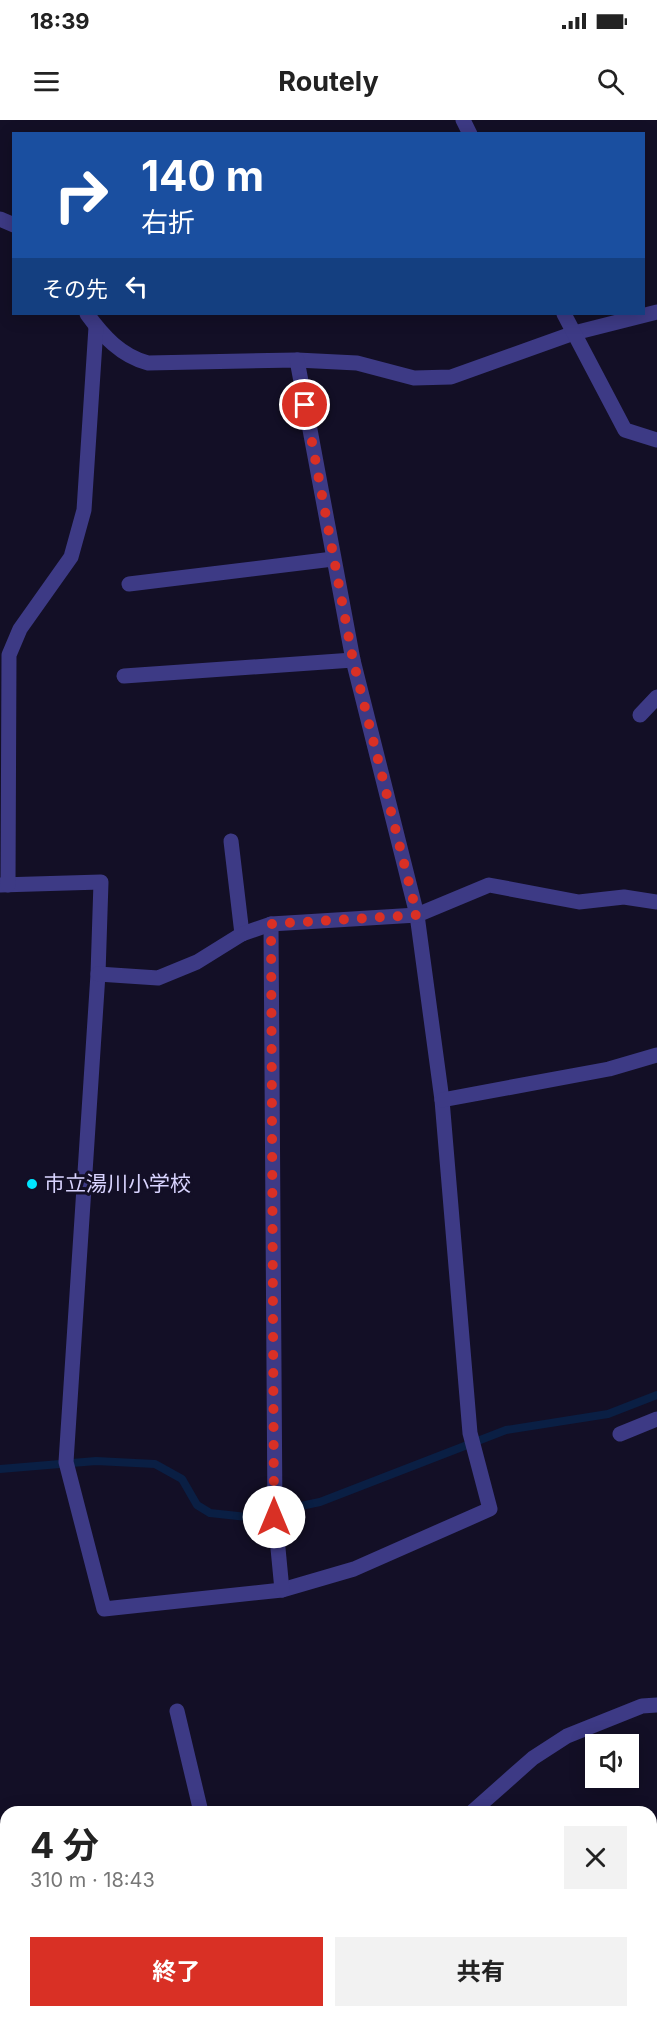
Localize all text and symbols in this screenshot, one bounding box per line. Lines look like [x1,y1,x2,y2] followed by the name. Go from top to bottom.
[30,8,90,34] text: 18:39
[30,65,63,98] icon: menu
[278,65,379,98] text: Routely
[594,65,627,98] icon: search
[141,150,264,201] text: 140 m
[42,156,120,234] icon: right
[141,206,195,239] text: 右折
[120,270,153,303] icon: left
[42,276,108,302] text: その先
[279,379,330,430] pin
[288,388,321,421] icon: arrive
[44,1171,191,1196] place label: 市立湯川小学校
[25,1177,39,1191] marker: 市立湯川小学校
[242,1485,306,1549] position arrow
[585,1734,639,1788] map controls
[585,1734,639,1788] button: sound
[30,1823,99,1867] text: 4 分
[564,1826,627,1889] button: close
[30,1868,155,1892] text: 310 m · 18:43
[30,1937,323,2006] button: 終了
[335,1937,627,2006] button: 共有

